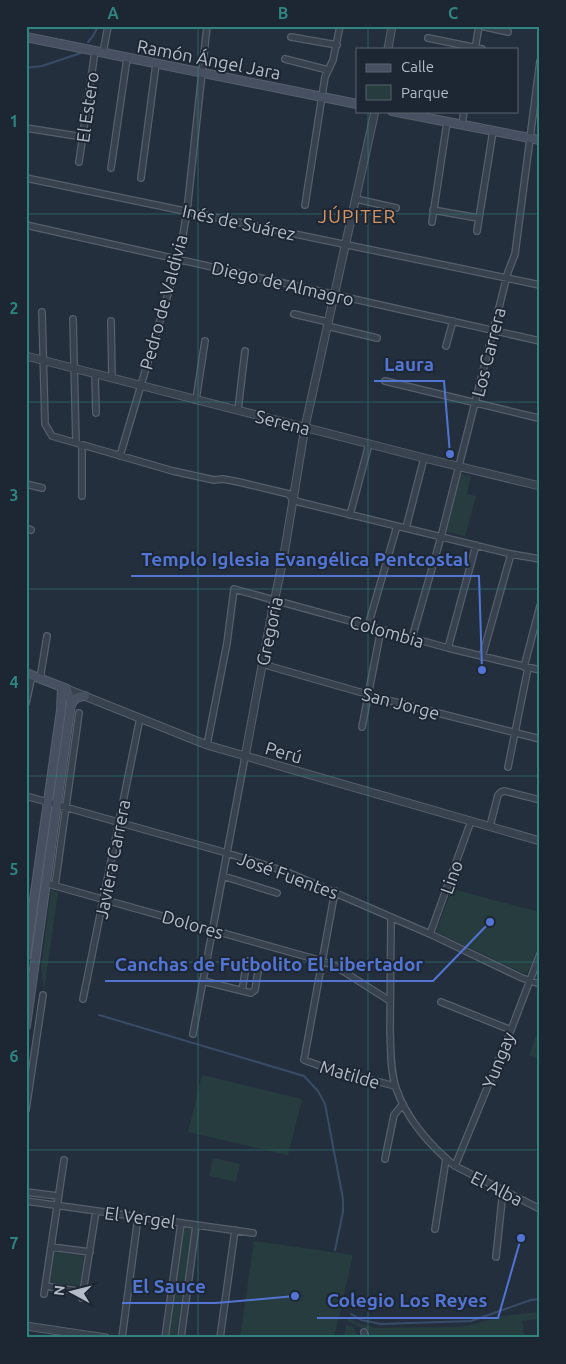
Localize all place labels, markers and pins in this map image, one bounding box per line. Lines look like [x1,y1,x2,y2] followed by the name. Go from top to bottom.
[374,347,444,381] callout: Laura
[131,542,479,576] callout: Templo Iglesia Evangélica Pentcostal
[105,947,433,981] callout: Canchas de Futbolito El Libertador
[122,1269,216,1303] callout: El Sauce
[317,1284,498,1318] callout: Colegio Los Reyes

